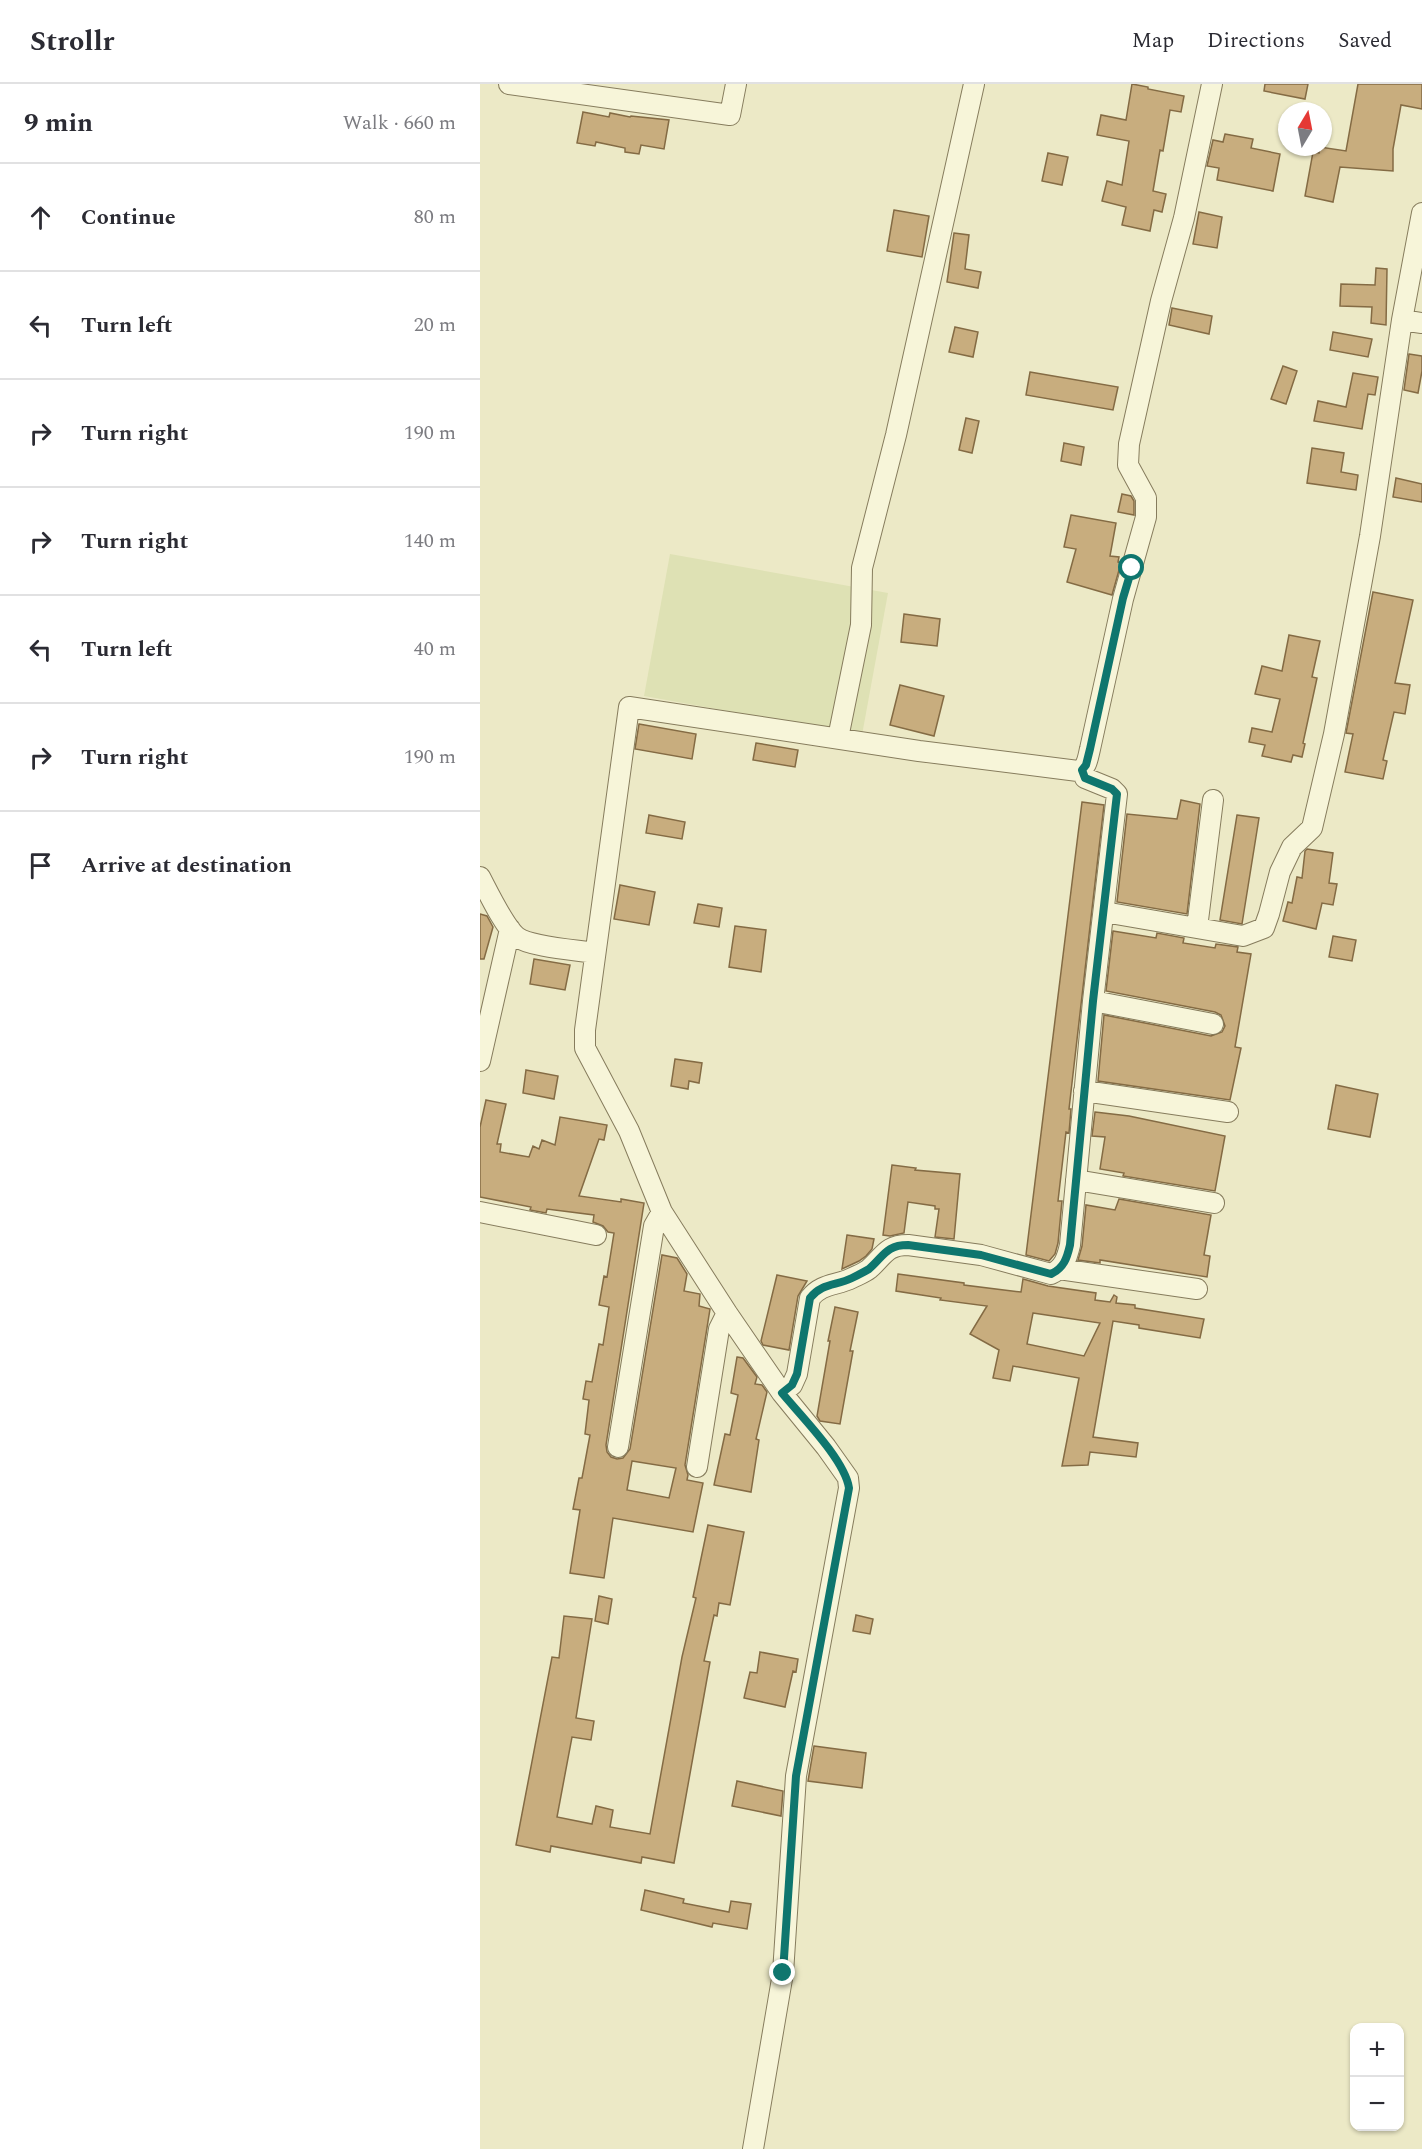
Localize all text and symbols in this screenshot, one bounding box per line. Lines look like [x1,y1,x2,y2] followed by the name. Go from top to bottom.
[30,20,114,63] text: Strollr
[1132,25,1174,57] text: Map
[1207,25,1305,57] text: Directions
[1338,25,1392,57] text: Saved
[1278,102,1332,156] north arrow
[24,103,93,143] text: 9 min
[343,108,456,138] text: Walk · 660 m
[24,201,57,234] icon: ahead
[81,201,176,234] text: Continue
[414,202,456,232] text: 80 m
[24,309,57,342] icon: left
[81,309,173,342] text: Turn left
[414,310,456,340] text: 20 m
[24,417,57,450] icon: right
[81,417,188,450] text: Turn right
[404,418,456,448] text: 190 m
[24,525,57,558] icon: right
[81,525,188,558] text: Turn right
[404,526,456,556] text: 140 m
[1118,554,1144,580] route start
[24,633,57,666] icon: left
[81,633,173,666] text: Turn left
[414,634,456,664] text: 40 m
[24,741,57,774] icon: right
[81,741,188,774] text: Turn right
[404,742,456,772] text: 190 m
[24,849,57,882] icon: arrive
[81,849,292,882] text: Arrive at destination
[769,1959,795,1985] route end
[1350,2023,1404,2131] map controls
[1350,2023,1404,2077] button: +
[1350,2077,1404,2131] button: −

